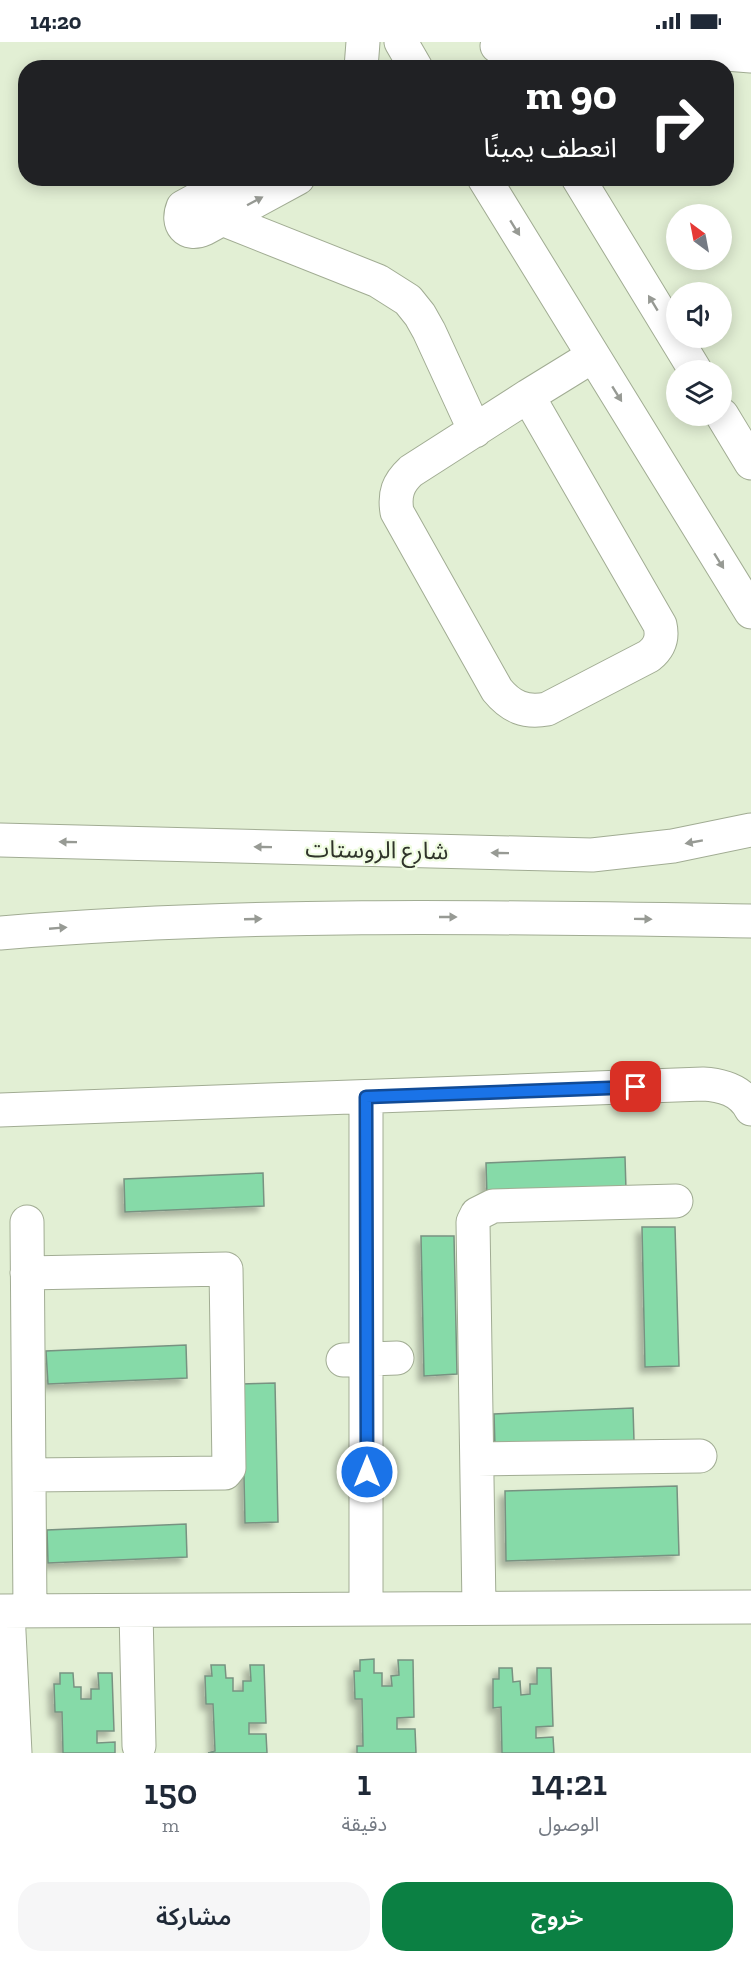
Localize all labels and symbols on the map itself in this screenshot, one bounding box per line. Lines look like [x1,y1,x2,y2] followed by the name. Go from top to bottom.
[247,196,264,206] one-way arrow
[666,204,732,270] north arrow
[510,220,521,236] one-way arrow
[648,295,659,311] one-way arrow
[612,386,623,403] one-way arrow
[714,553,725,569] one-way arrow
[305,834,449,868] street label: شارع الروستات
[58,837,77,847] one-way arrow
[684,838,703,847] one-way arrow
[253,842,272,852] one-way arrow
[490,848,509,858] one-way arrow
[439,912,458,922] one-way arrow
[634,914,653,924] one-way arrow
[244,915,263,924] one-way arrow
[49,923,68,933] one-way arrow
[610,1061,661,1112] pin
[335,1440,399,1504] position arrow

